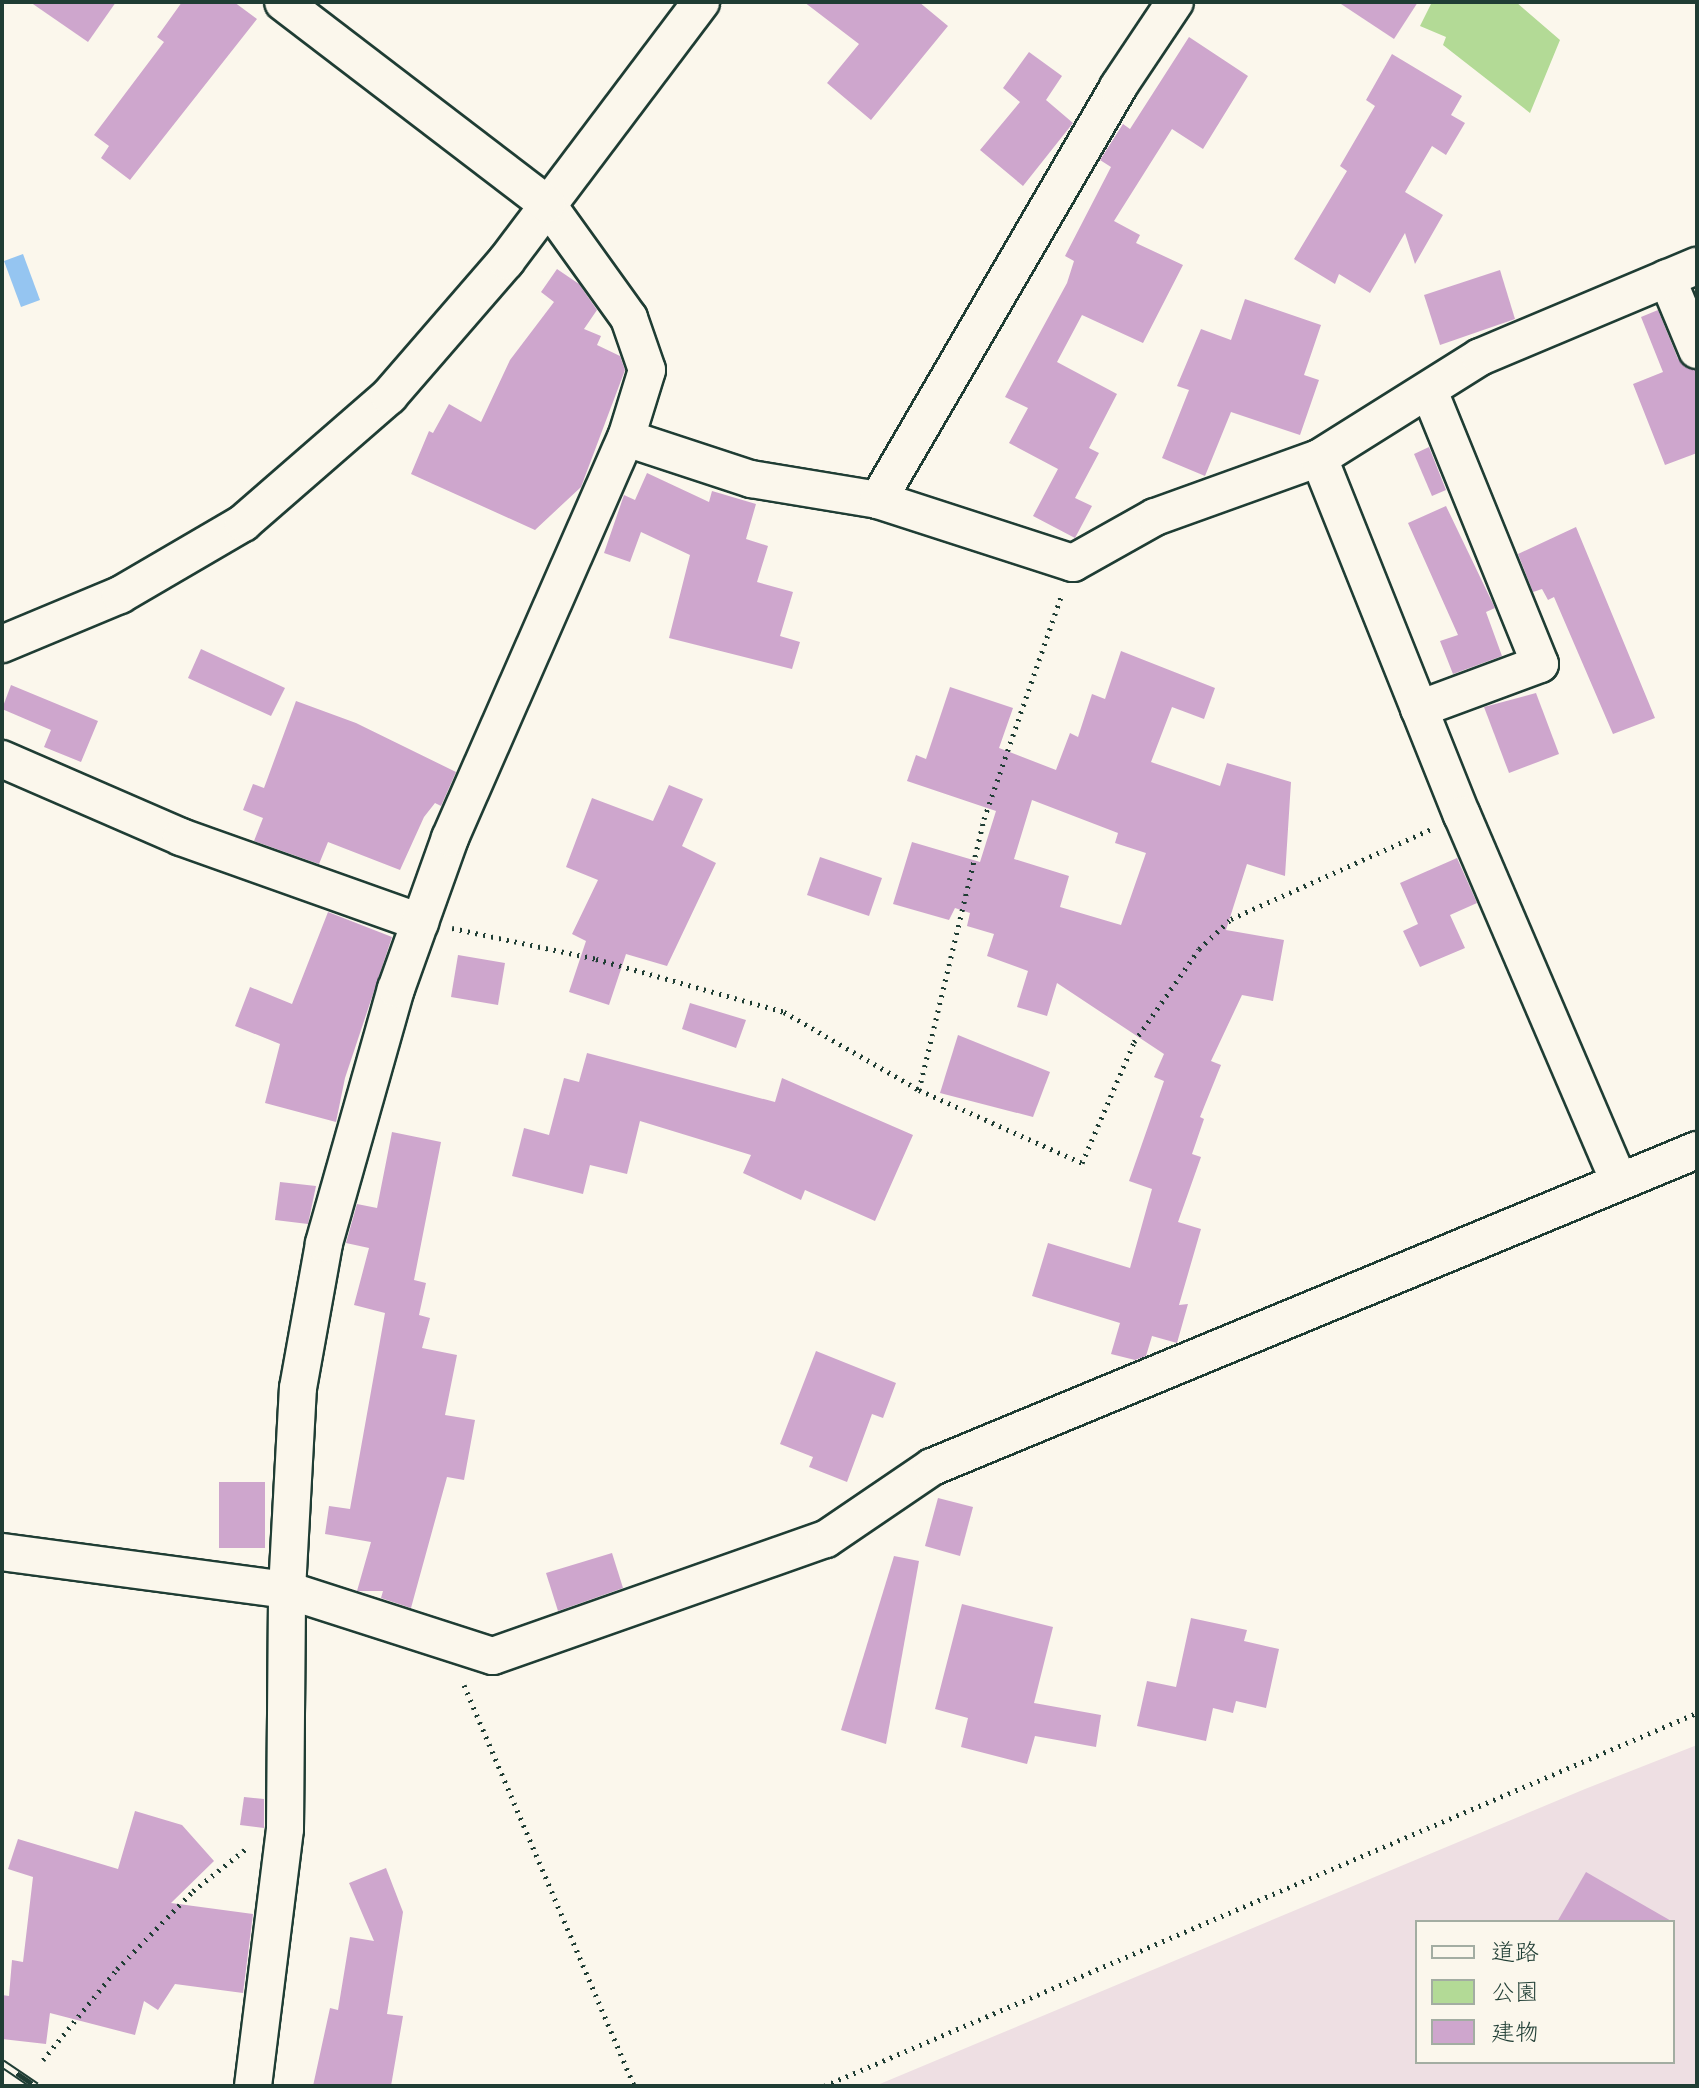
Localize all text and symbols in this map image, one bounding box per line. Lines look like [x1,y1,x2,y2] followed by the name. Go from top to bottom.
[1415,1920,1675,2064] legend
[1491,1931,1539,1973] text: 道路
[1491,1971,1539,2013] text: 公園
[1491,2011,1539,2053] text: 建物

